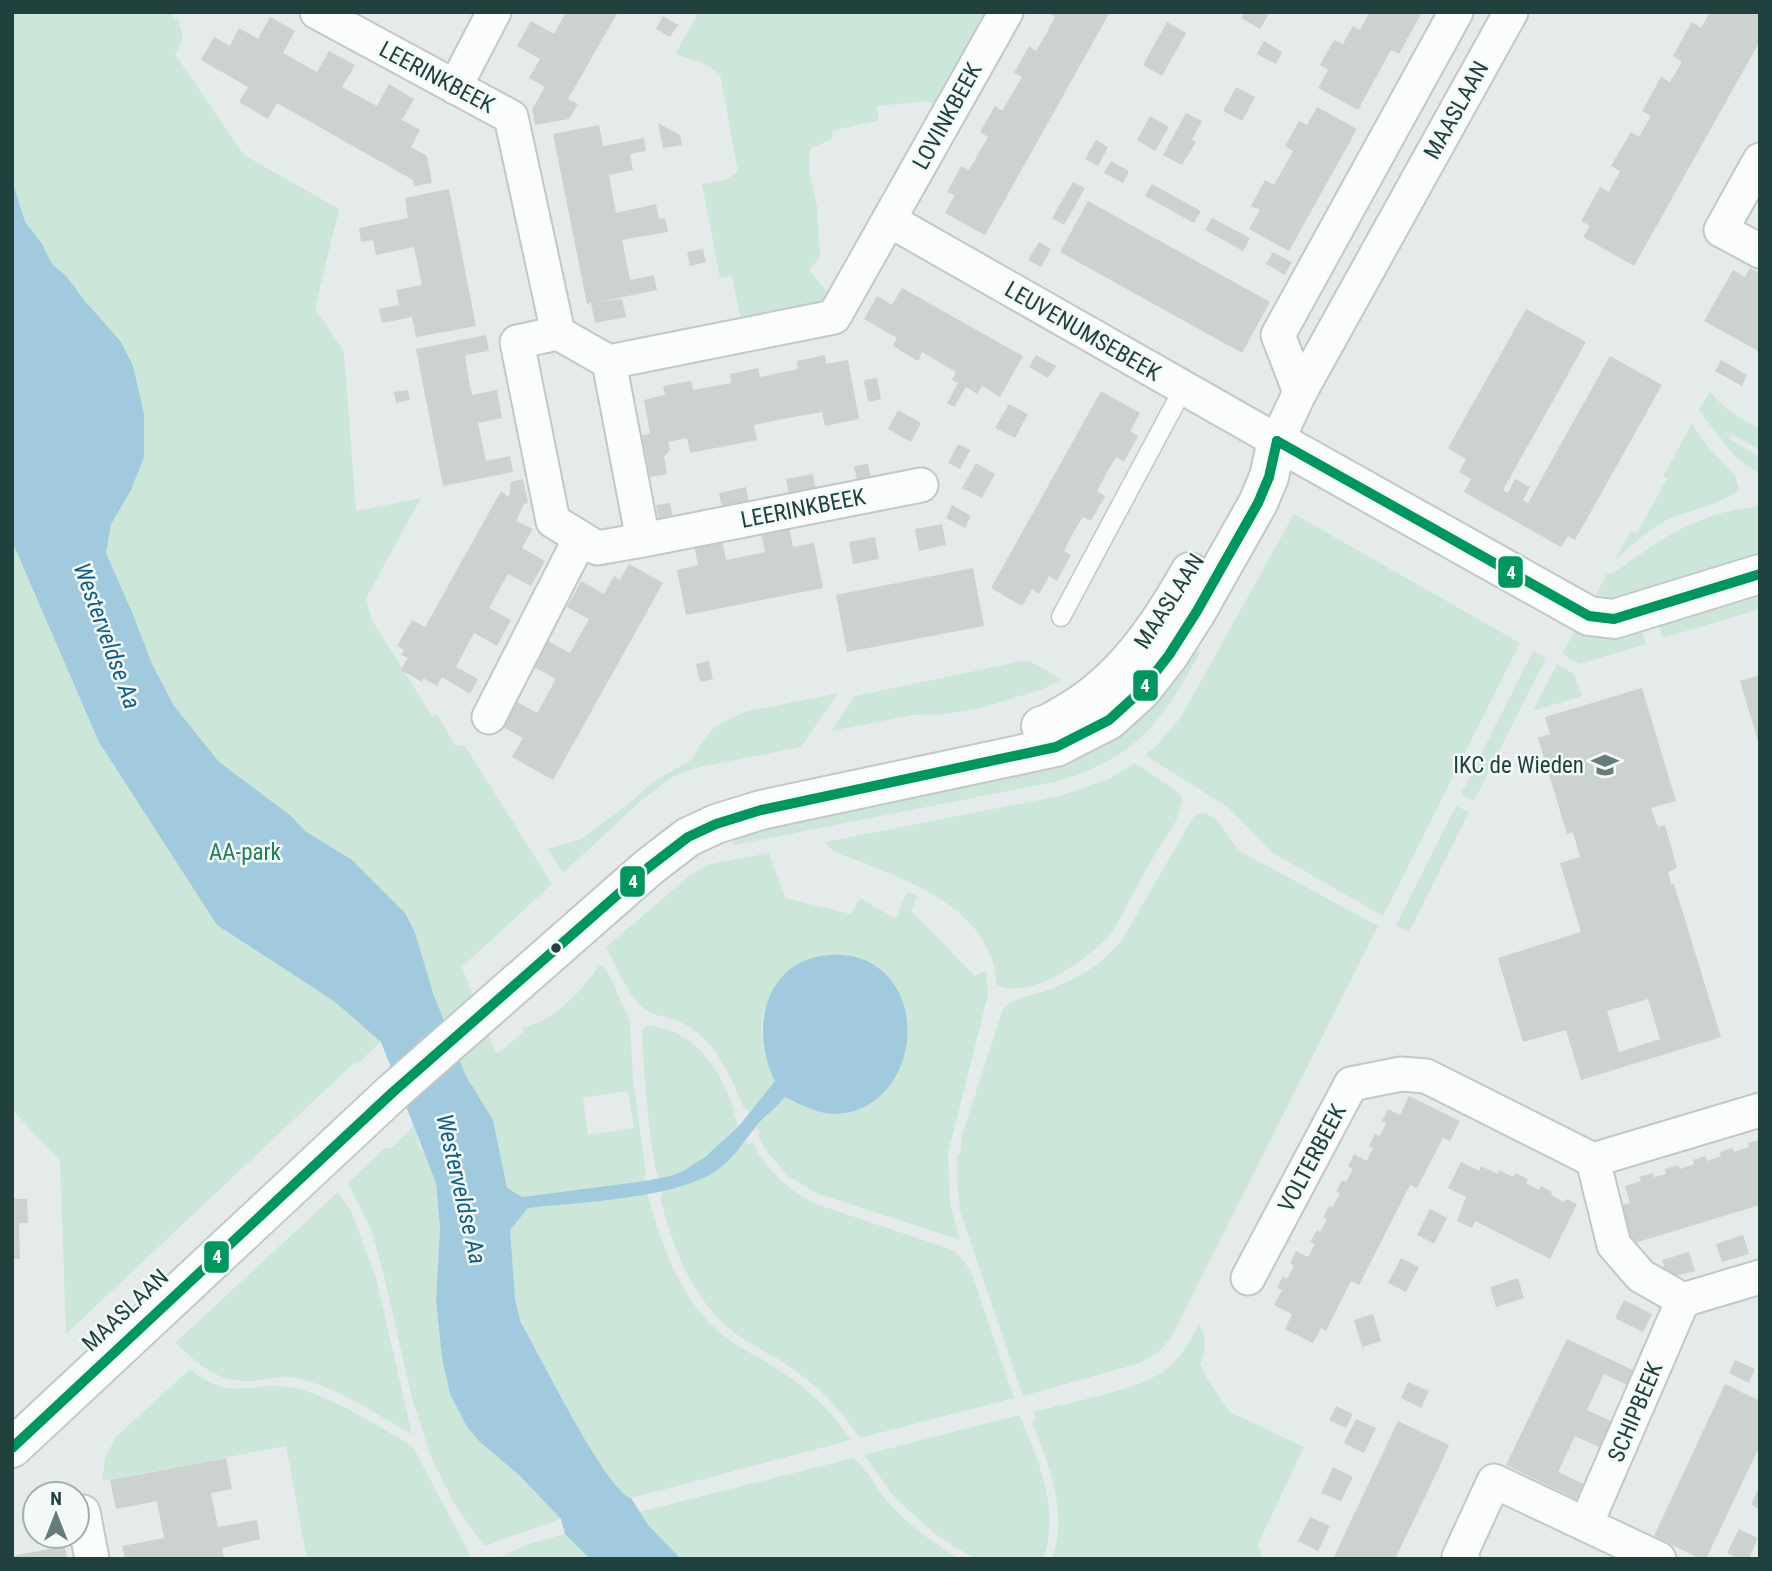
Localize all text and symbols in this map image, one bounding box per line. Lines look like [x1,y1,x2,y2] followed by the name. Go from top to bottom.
[375,36,499,119] street label: LEERINKBEEK
[1418,56,1494,164] street label: MAASLAAN
[907,58,988,174] street label: LOVINKBEEK
[1000,276,1166,387] street label: LEUVENUMSEBEEK
[738,483,868,534] street label: LEERINKBEEK
[1129,549,1210,654] street label: MAASLAAN
[1497,555,1524,589] line badge: 4
[68,559,146,713] water label: Westerveldse Aa
[1506,561,1516,584] text: 4
[1132,669,1159,702] line badge: 4
[1140,674,1150,697] text: 4
[1590,750,1620,780] school or university icon: IKC de Wieden
[1453,752,1584,779] place label: IKC de Wieden
[209,839,282,866] park label: AA-park
[619,865,646,898] line badge: 4
[628,870,638,893] text: 4
[549,941,563,955] unlabelled marker
[1273,1099,1352,1217] street label: VOLTERBEEK
[430,1111,492,1267] water label: Westerveldse Aa
[203,1240,230,1274] line badge: 4
[212,1245,222,1268] text: 4
[77,1264,174,1357] street label: MAASLAAN
[1602,1358,1669,1466] street label: SCHIPBEEK
[21,1480,91,1550] north arrow
[50,1487,62,1510] text: N

